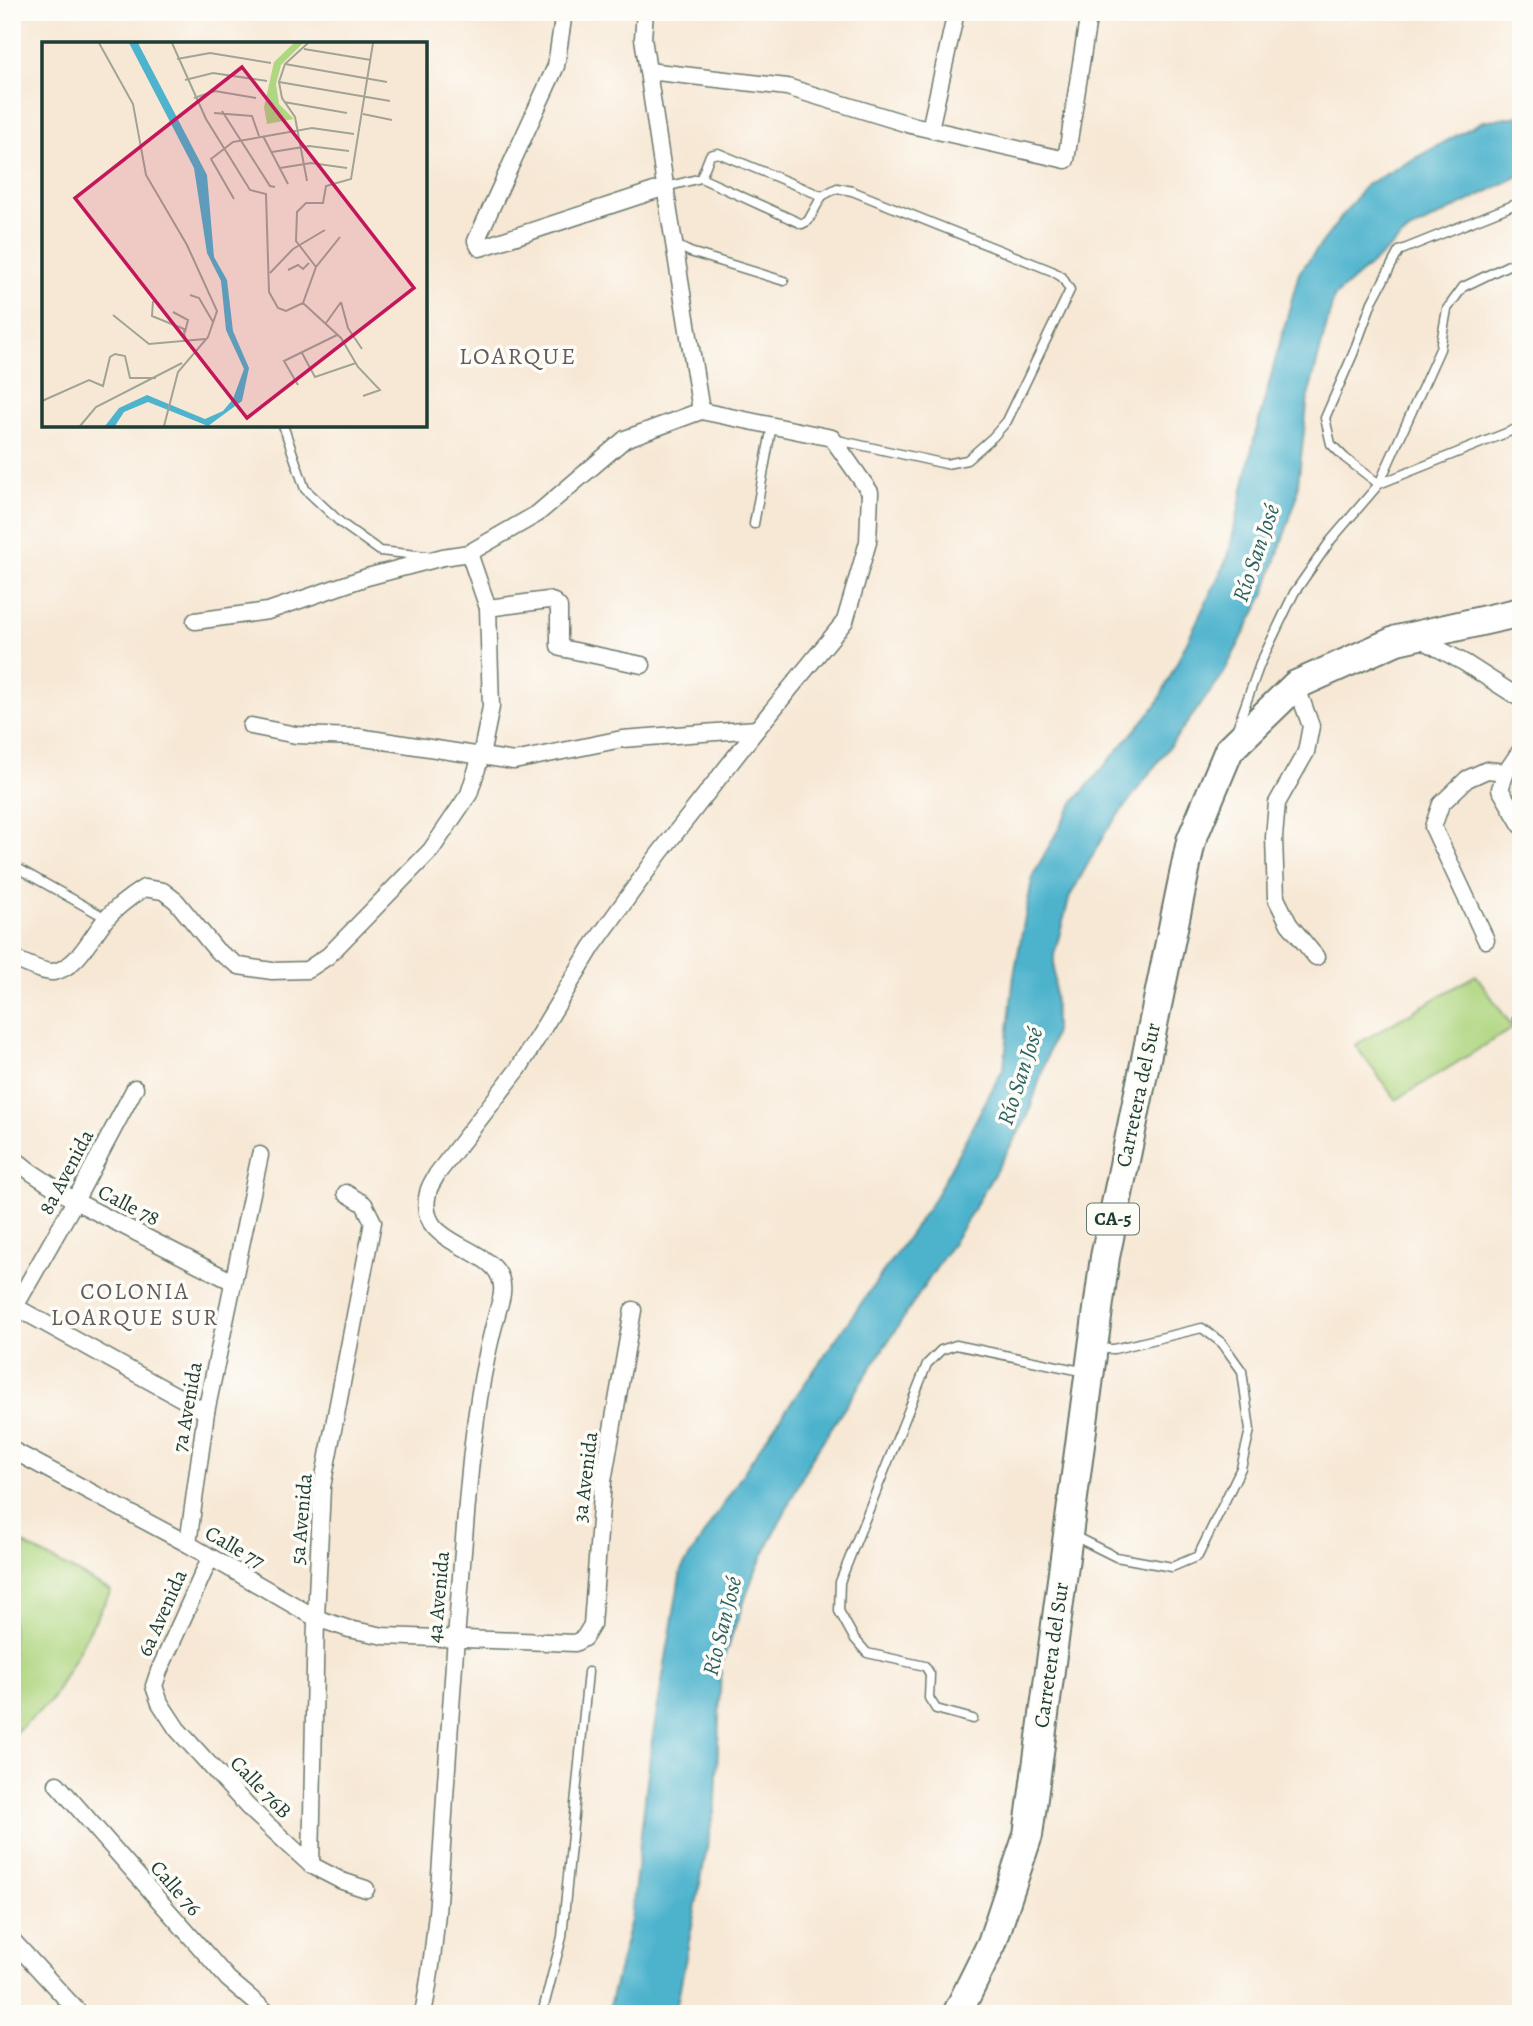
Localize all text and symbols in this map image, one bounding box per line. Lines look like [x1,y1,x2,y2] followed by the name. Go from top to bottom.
[42,42,427,427] inset map
[459,340,577,372] district label: LOARQUE
[1225,499,1287,606] water label: Río San José
[1109,1020,1167,1170] street label: Carretera del Sur
[990,1022,1051,1129] water label: Río San José
[32,1124,100,1220] street label: 8a Avenida
[93,1178,165,1232] street label: Calle 78
[1087,1204,1139,1234] road number: CA-5
[51,1276,219,1333] district label: COLONIA LOARQUE SUR
[165,1359,209,1455] street label: 7a Avenida
[566,1430,604,1524] street label: 3a Avenida
[283,1472,319,1566] street label: 5a Avenida
[200,1519,270,1575] street label: Calle 77
[420,1550,456,1644] street label: 4a Avenida
[130,1565,194,1661] street label: 6a Avenida
[695,1572,749,1679] water label: Río San José
[1027,1580,1075,1730] street label: Carretera del Sur
[224,1749,298,1825] street label: Calle 76B
[144,1854,208,1922] street label: Calle 76

